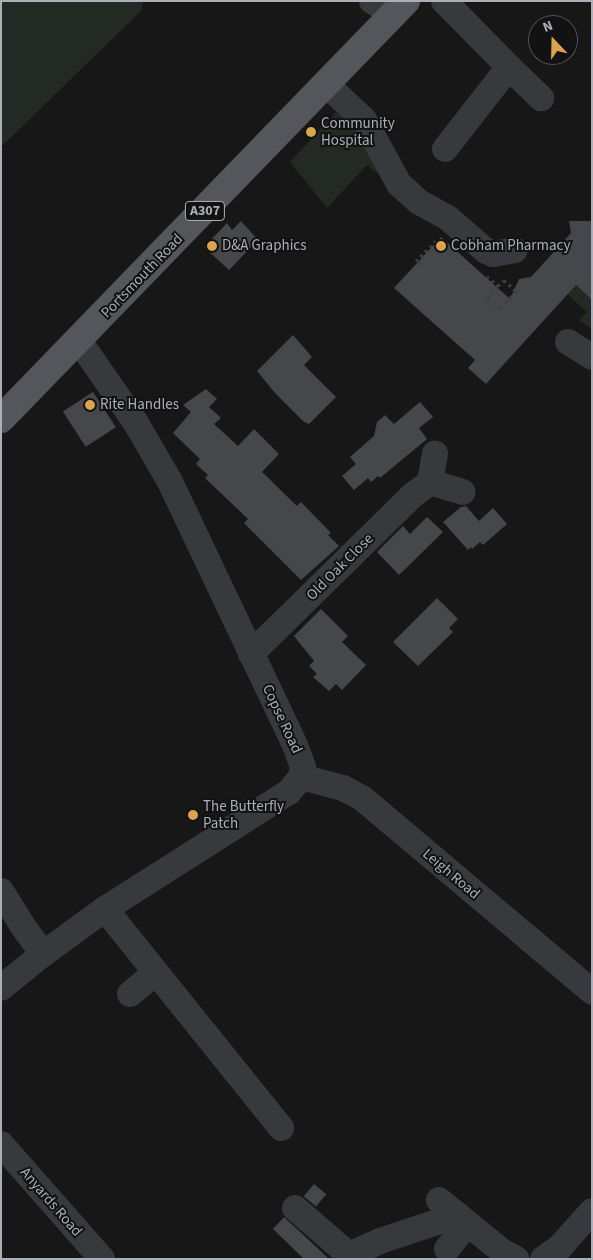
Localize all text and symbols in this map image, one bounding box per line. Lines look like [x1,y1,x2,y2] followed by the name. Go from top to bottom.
[528,15,578,65] north arrow
[540,16,556,38] text: N
[321,114,395,149] place label: Community Hospital
[305,126,317,138] marker: Community Hospital
[184,200,226,222] road number: A307
[97,230,187,322] street label: Portsmouth Road
[222,237,306,255] place label: D&A Graphics
[451,237,570,255] place label: Cobham Pharmacy
[206,240,218,252] marker: D&A Graphics
[435,240,447,252] marker: Cobham Pharmacy
[100,396,179,414] place label: Rite Handles
[84,399,96,411] marker: Rite Handles
[303,530,377,604] street label: Old Oak Close
[258,682,306,756] street label: Copse Road
[203,797,284,832] place label: The Butterfly Patch
[187,809,199,821] marker: The Butterfly Patch
[419,845,483,903] street label: Leigh Road
[16,1164,86,1240] street label: Anyards Road

